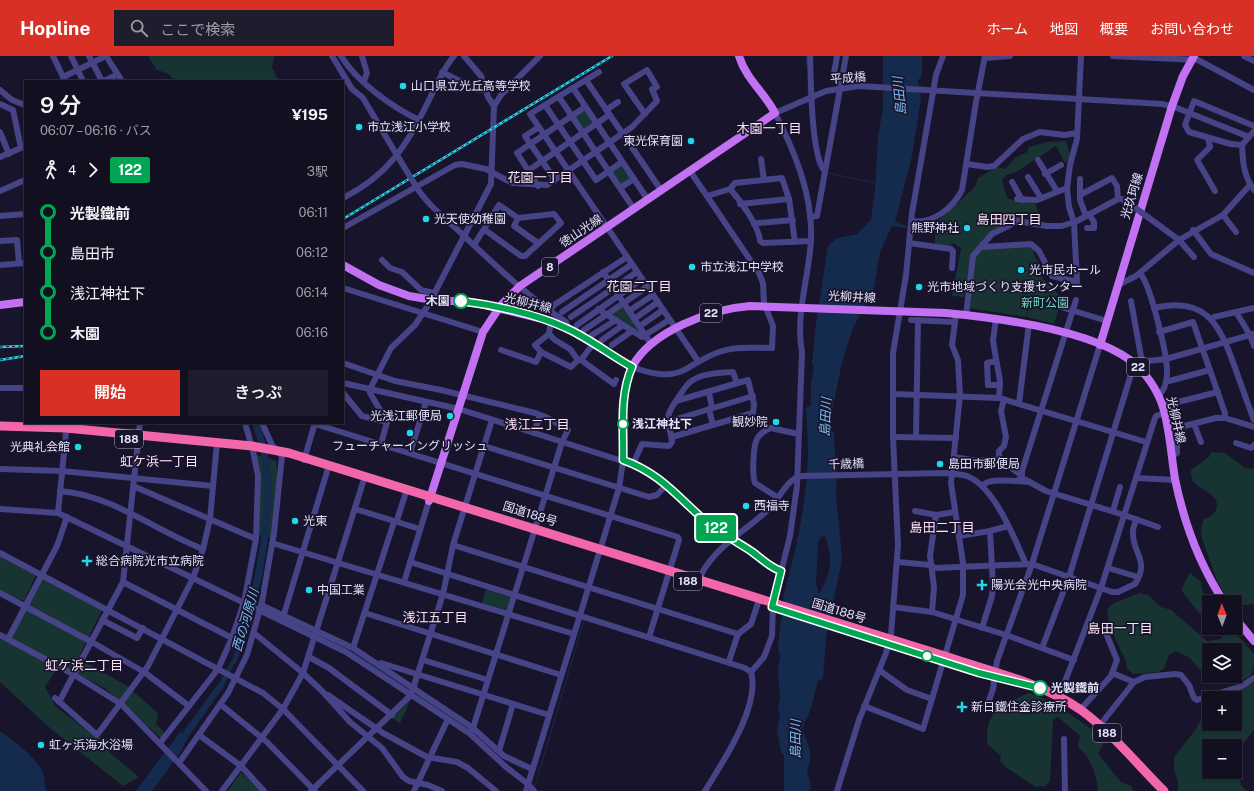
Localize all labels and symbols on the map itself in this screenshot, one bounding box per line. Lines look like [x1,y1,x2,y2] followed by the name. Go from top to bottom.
[830,70,866,86] street label: 平成橋
[890,74,909,116] water label: 島田川
[411,79,531,93] place label: 山口県立光丘高等学校
[398,81,408,91] marker: 山口県立光丘高等学校
[367,120,451,134] place label: 市立浅江小学校
[736,121,802,136] district label: 木園一丁目
[354,122,364,132] marker: 市立浅江小学校
[623,134,683,148] place label: 東光保育園
[686,136,696,146] marker: 東光保育園
[507,170,573,185] district label: 花園一丁目
[1118,171,1146,221] street label: 光玖珂線
[434,212,506,226] place label: 光天使幼稚園
[557,212,605,250] street label: 徳山光線
[976,212,1042,227] district label: 島田四丁目
[421,214,431,224] marker: 光天使幼稚園
[911,221,959,235] place label: 熊野神社
[962,223,972,233] marker: 熊野神社
[542,258,558,276] road number: 8
[700,260,784,274] place label: 市立浅江中学校
[687,262,697,272] marker: 市立浅江中学校
[1029,263,1101,277] place label: 光市民ホール
[1016,265,1026,275] marker: 光市民ホール
[606,279,672,294] district label: 花園二丁目
[927,280,1083,294] place label: 光市地域づくり支援センター
[914,282,924,292] marker: 光市地域づくり支援センター
[828,289,876,305] street label: 光柳井線
[503,290,553,316] street label: 光柳井線
[453,293,469,309] marker: 木園
[426,294,450,308] place label: 木園
[1021,296,1069,310] park label: 新町公園
[700,304,722,322] road number: 22
[1127,358,1149,376] road number: 22
[817,395,834,437] water label: 島田川
[1164,395,1188,445] street label: 光柳井線
[370,409,442,423] place label: 光浅江郵便局
[445,411,455,421] marker: 光浅江郵便局
[732,415,768,429] place label: 観妙院
[504,417,570,432] district label: 浅江二丁目
[632,417,692,431] place label: 浅江神社下
[771,417,781,427] marker: 観妙院
[617,418,629,430] marker: 浅江神社下
[405,428,415,438] marker: フューチャーイングリッシュ
[115,430,143,448] road number: 188
[332,439,488,453] place label: フューチャーイングリッシュ
[10,440,70,454] place label: 光典礼会館
[73,442,83,452] marker: 光典礼会館
[120,454,198,469] district label: 虹ケ浜一丁目
[828,456,864,472] street label: 千歳橋
[948,457,1020,471] place label: 島田市郵便局
[935,459,945,469] marker: 島田市郵便局
[501,499,559,529] street label: 国道188号
[754,499,790,513] place label: 西福寺
[741,501,751,511] marker: 西福寺
[303,514,327,528] place label: 光東
[693,515,739,541] line badge: 122
[290,516,300,526] marker: 光東
[909,520,975,535] district label: 島田二丁目
[96,554,204,568] place label: 総合病院光市立病院
[81,555,93,567] marker: 総合病院光市立病院
[674,572,702,590] road number: 188
[991,578,1087,592] place label: 陽光会光中央病院
[976,579,988,591] marker: 陽光会光中央病院
[317,583,365,597] place label: 中国工業
[229,585,262,653] water label: 西の河原川
[304,585,314,595] marker: 中国工業
[1202,595,1242,635] north arrow
[810,596,868,626] street label: 国道188号
[402,610,468,625] district label: 浅江五丁目
[1087,621,1153,636] district label: 島田一丁目
[921,650,933,662] unlabelled marker
[45,658,123,673] district label: 虹ケ浜二丁目
[1032,680,1048,696] marker: 光製鐵前
[1051,681,1099,695] place label: 光製鐵前
[971,700,1067,714] place label: 新日鐵住金診療所
[956,701,968,713] marker: 新日鐵住金診療所
[788,718,803,759] water label: 島田川
[1093,724,1121,742] road number: 188
[49,738,133,752] place label: 虹ヶ浜海水浴場
[36,740,46,750] marker: 虹ヶ浜海水浴場

